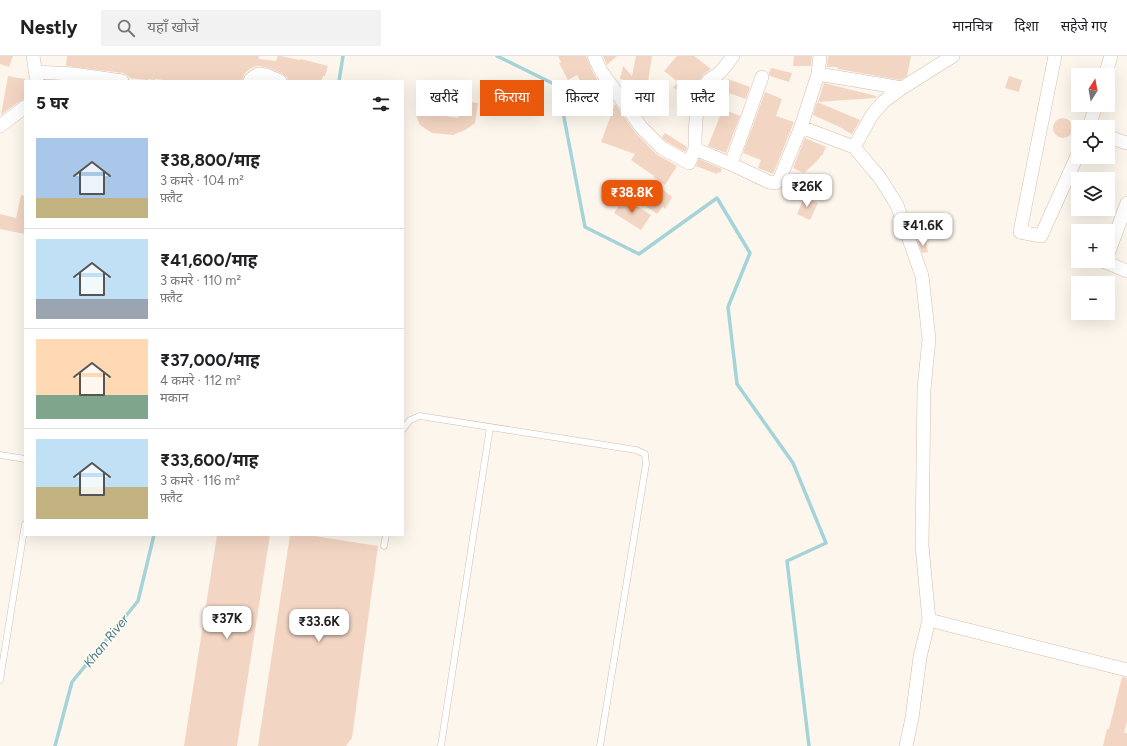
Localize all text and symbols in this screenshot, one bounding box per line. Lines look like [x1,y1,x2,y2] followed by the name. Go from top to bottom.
[101,10,381,46] search box
[20,16,77,39] text: Nestly
[115,17,137,39] icon: search
[147,18,199,36] text: यहाँ खोजें
[952,18,992,35] text: मानचित्र
[1014,18,1039,35] text: दिशा
[1061,18,1107,35] text: सहेजे गए
[1071,68,1115,112] north arrow
[1071,68,1115,320] map controls
[416,80,472,116] chip: खरीदें
[480,80,544,116] chip: किराया
[552,80,613,116] chip: फ़िल्टर
[621,80,669,116] chip: नया
[677,80,729,116] chip: फ़्लैट
[36,93,68,113] text: 5 घर
[370,93,392,115] icon: filters
[1071,120,1115,164] button: locate
[160,150,260,170] text: ₹38,800/माह
[68,154,116,202] icon: home
[1071,172,1115,216] button: layers
[160,173,244,188] text: 3 कमरे · 104 m²
[783,174,831,208] pin: ₹26K
[791,179,823,194] text: ₹26K
[599,180,665,214] pin: ₹38.8K
[611,185,653,200] text: ₹38.8K
[160,190,183,205] text: फ़्लैट
[890,213,956,247] pin: ₹41.6K
[903,218,943,233] text: ₹41.6K
[1071,224,1115,268] button: +
[160,250,257,270] text: ₹41,600/माह
[68,255,116,303] icon: home
[160,273,241,288] text: 3 कमरे · 110 m²
[1071,276,1115,320] button: −
[160,290,183,305] text: फ़्लैट
[160,350,260,370] text: ₹37,000/माह
[68,355,116,403] icon: home
[160,373,241,388] text: 4 कमरे · 112 m²
[160,390,188,405] text: मकान
[160,450,258,470] text: ₹33,600/माह
[68,455,116,503] icon: home
[160,473,240,488] text: 3 कमरे · 116 m²
[160,490,183,505] text: फ़्लैट
[203,606,251,640] pin: ₹37K
[286,609,352,643] pin: ₹33.6K
[212,611,242,626] text: ₹37K
[80,612,132,670] water label: Khan River
[298,614,340,629] text: ₹33.6K

